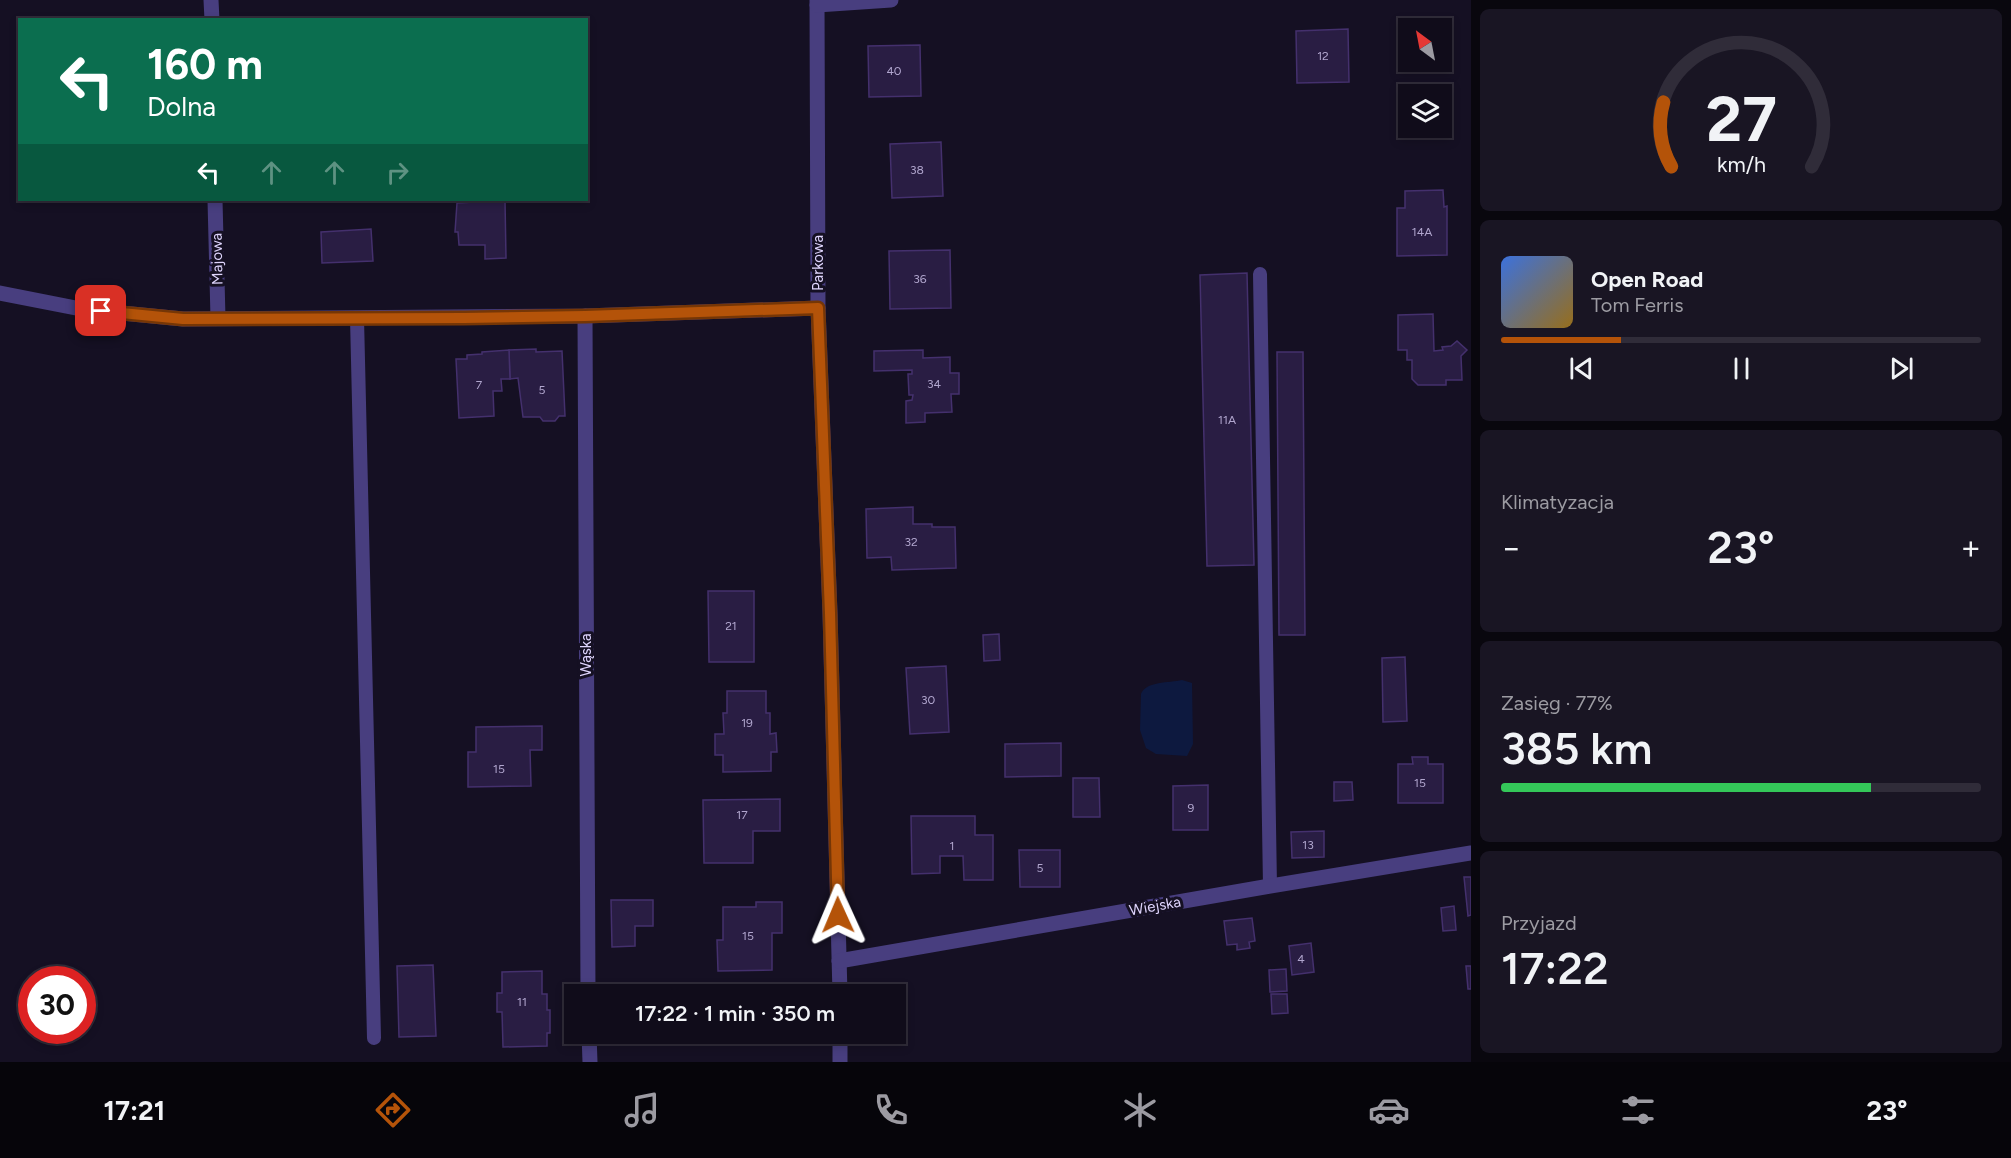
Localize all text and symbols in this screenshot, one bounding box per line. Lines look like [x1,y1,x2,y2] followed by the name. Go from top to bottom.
[1398,18,1452,72] north arrow
[1398,18,1452,138] map controls
[147,39,263,90] text: 160 m
[48,42,126,120] icon: left
[1317,49,1329,63] house number: 12
[886,64,902,78] house number: 40
[1706,82,1776,157] text: 27
[1398,84,1452,138] button: layers
[147,90,216,123] text: Dolna
[1717,152,1765,177] text: km/h
[192,156,225,189] icon: left
[255,156,288,189] icon: ahead
[318,156,351,189] icon: ahead
[381,156,414,189] icon: right
[910,163,924,177] house number: 38
[1412,225,1432,239] house number: 14A
[208,233,226,285] street label: Majowa
[809,235,827,291] street label: Parkowa
[1591,266,1703,293] text: Open Road
[913,272,927,286] house number: 36
[75,285,126,336] pin
[1591,293,1684,317] text: Tom Ferris
[84,294,117,327] icon: arrive
[1565,352,1598,385] icon: previous
[1725,352,1758,385] icon: pause
[1885,352,1918,385] icon: next
[927,377,942,391] house number: 34
[476,378,483,392] house number: 7
[539,383,546,397] house number: 5
[1218,413,1236,427] house number: 11A
[1501,490,1614,514] text: Klimatyzacja
[1707,520,1775,574] text: 23°
[1501,528,1522,567] text: −
[1960,528,1981,567] text: +
[904,535,918,549] house number: 32
[725,619,737,633] house number: 21
[577,633,595,677] street label: Wąska
[1501,691,1613,715] text: Zasięg · 77%
[921,693,935,707] house number: 30
[741,716,753,730] house number: 19
[1501,721,1652,775] text: 385 km
[493,762,505,776] house number: 15
[1414,776,1426,790] house number: 15
[1188,801,1195,815] house number: 9
[736,808,748,822] house number: 17
[1302,838,1314,852] house number: 13
[950,839,954,853] house number: 1
[1037,861,1044,875] house number: 5
[806,883,870,947] position arrow
[1128,893,1182,919] street label: Wiejska
[1501,911,1577,935] text: Przyjazd
[742,929,754,943] house number: 15
[1501,941,1609,995] text: 17:22
[1297,952,1305,966] house number: 4
[18,966,96,1044] speed limit sign: 30
[517,995,527,1009] house number: 11
[635,1000,835,1027] text: 17:22 · 1 min · 350 m
[372,1089,414,1131] icon: directions
[621,1089,663,1131] icon: music
[870,1089,912,1131] icon: phone
[1119,1089,1161,1131] icon: climate
[1368,1089,1410,1131] icon: car
[1617,1089,1659,1131] icon: filters
[104,1094,165,1127] text: 17:21
[1867,1094,1907,1127] text: 23°

